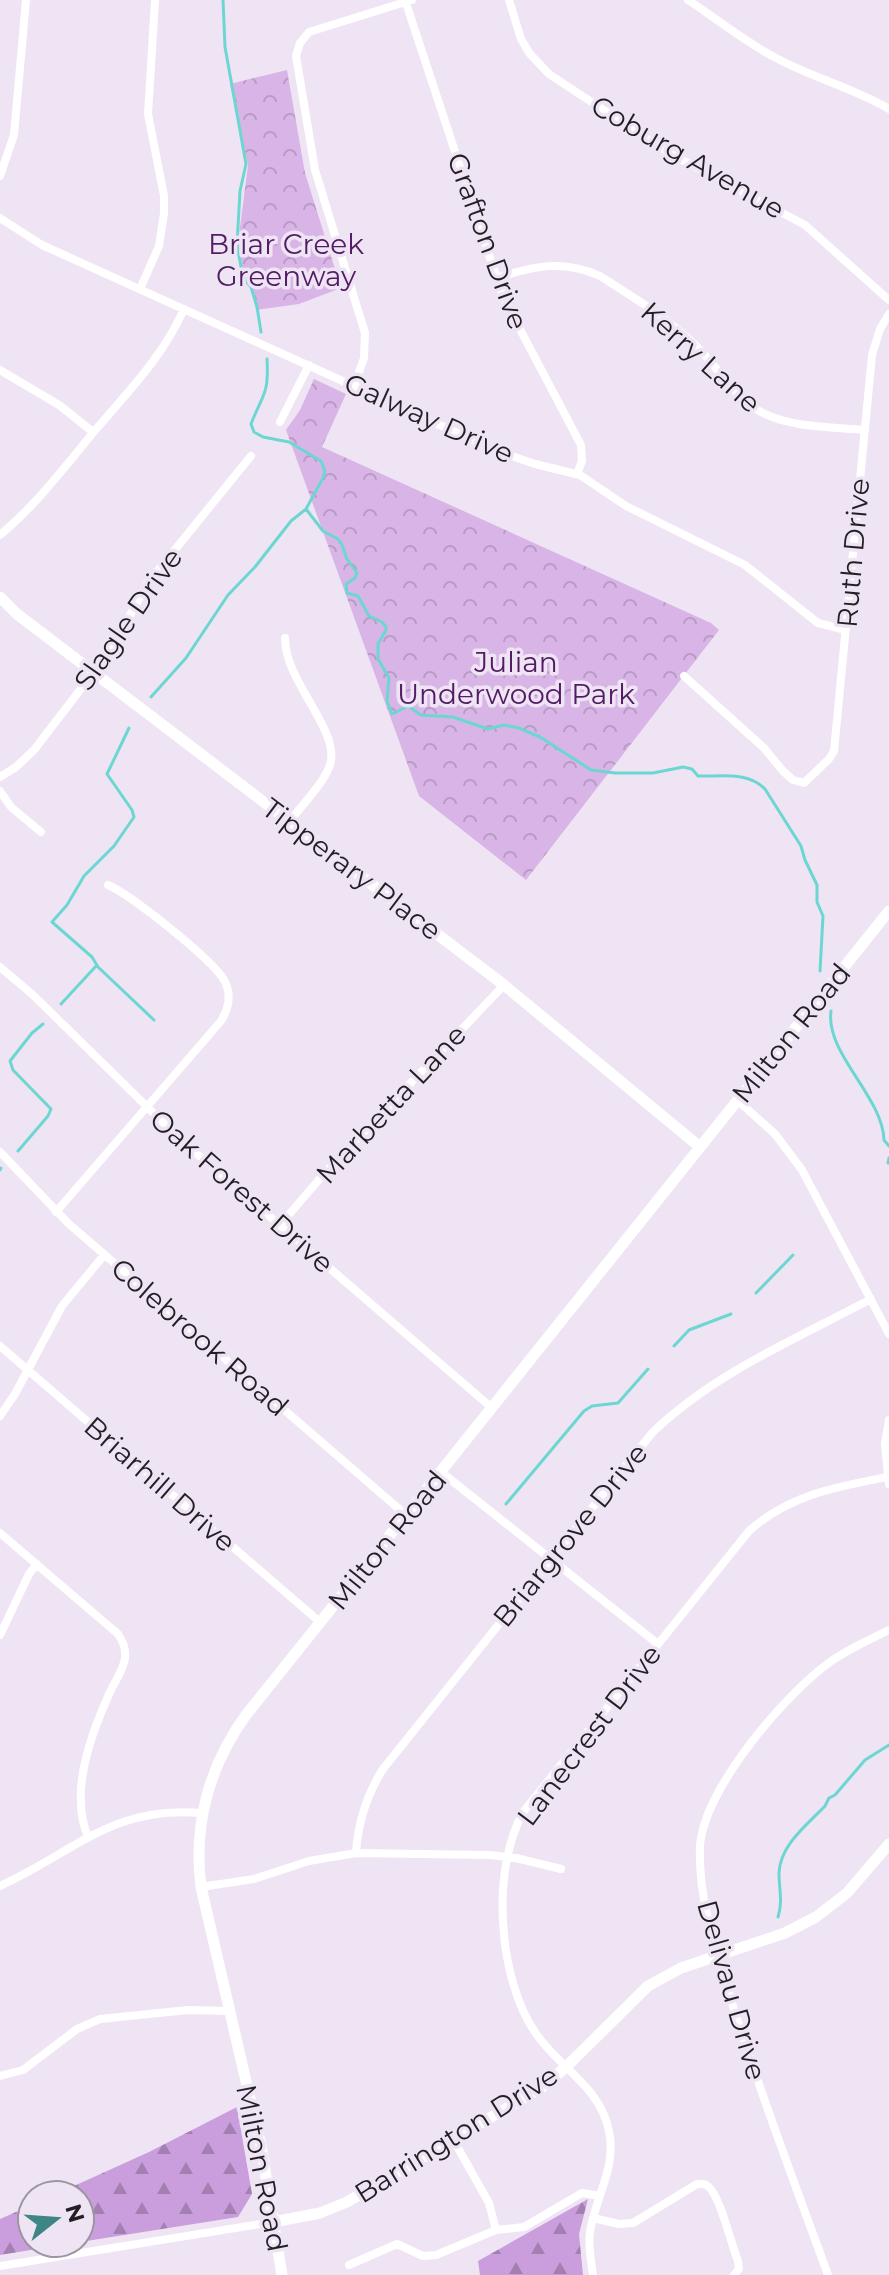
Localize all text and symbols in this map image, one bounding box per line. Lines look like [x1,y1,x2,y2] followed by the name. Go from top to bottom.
[585,88,791,226] street label: Coburg Avenue
[440,148,536,334] street label: Grafton Drive
[208,227,364,293] park label: Briar Creek Greenway
[634,294,768,420] street label: Kerry Lane
[339,366,519,470] street label: Galway Drive
[830,477,876,629] street label: Ruth Drive
[67,541,189,697] street label: Slagle Drive
[397,645,635,711] park label: Julian Underwood Park
[256,791,448,947] street label: Tipperary Place
[724,956,858,1110] street label: Milton Road
[309,1018,473,1190] street label: Marbetta Lane
[143,1102,341,1280] street label: Oak Forest Drive
[105,1251,295,1423] street label: Colebrook Road
[77,1409,243,1559] street label: Briarhill Drive
[485,1436,655,1634] street label: Briargrove Drive
[320,1463,454,1617] street label: Milton Road
[510,1638,668,1832] street label: Lanecrest Drive
[690,1896,774,2084] street label: Delivau Drive
[348,2058,564,2210] street label: Barrington Drive
[229,2082,295,2254] street label: Milton Road
[16,2179,96,2259] north arrow
[59,2201,90,2226] text: N

